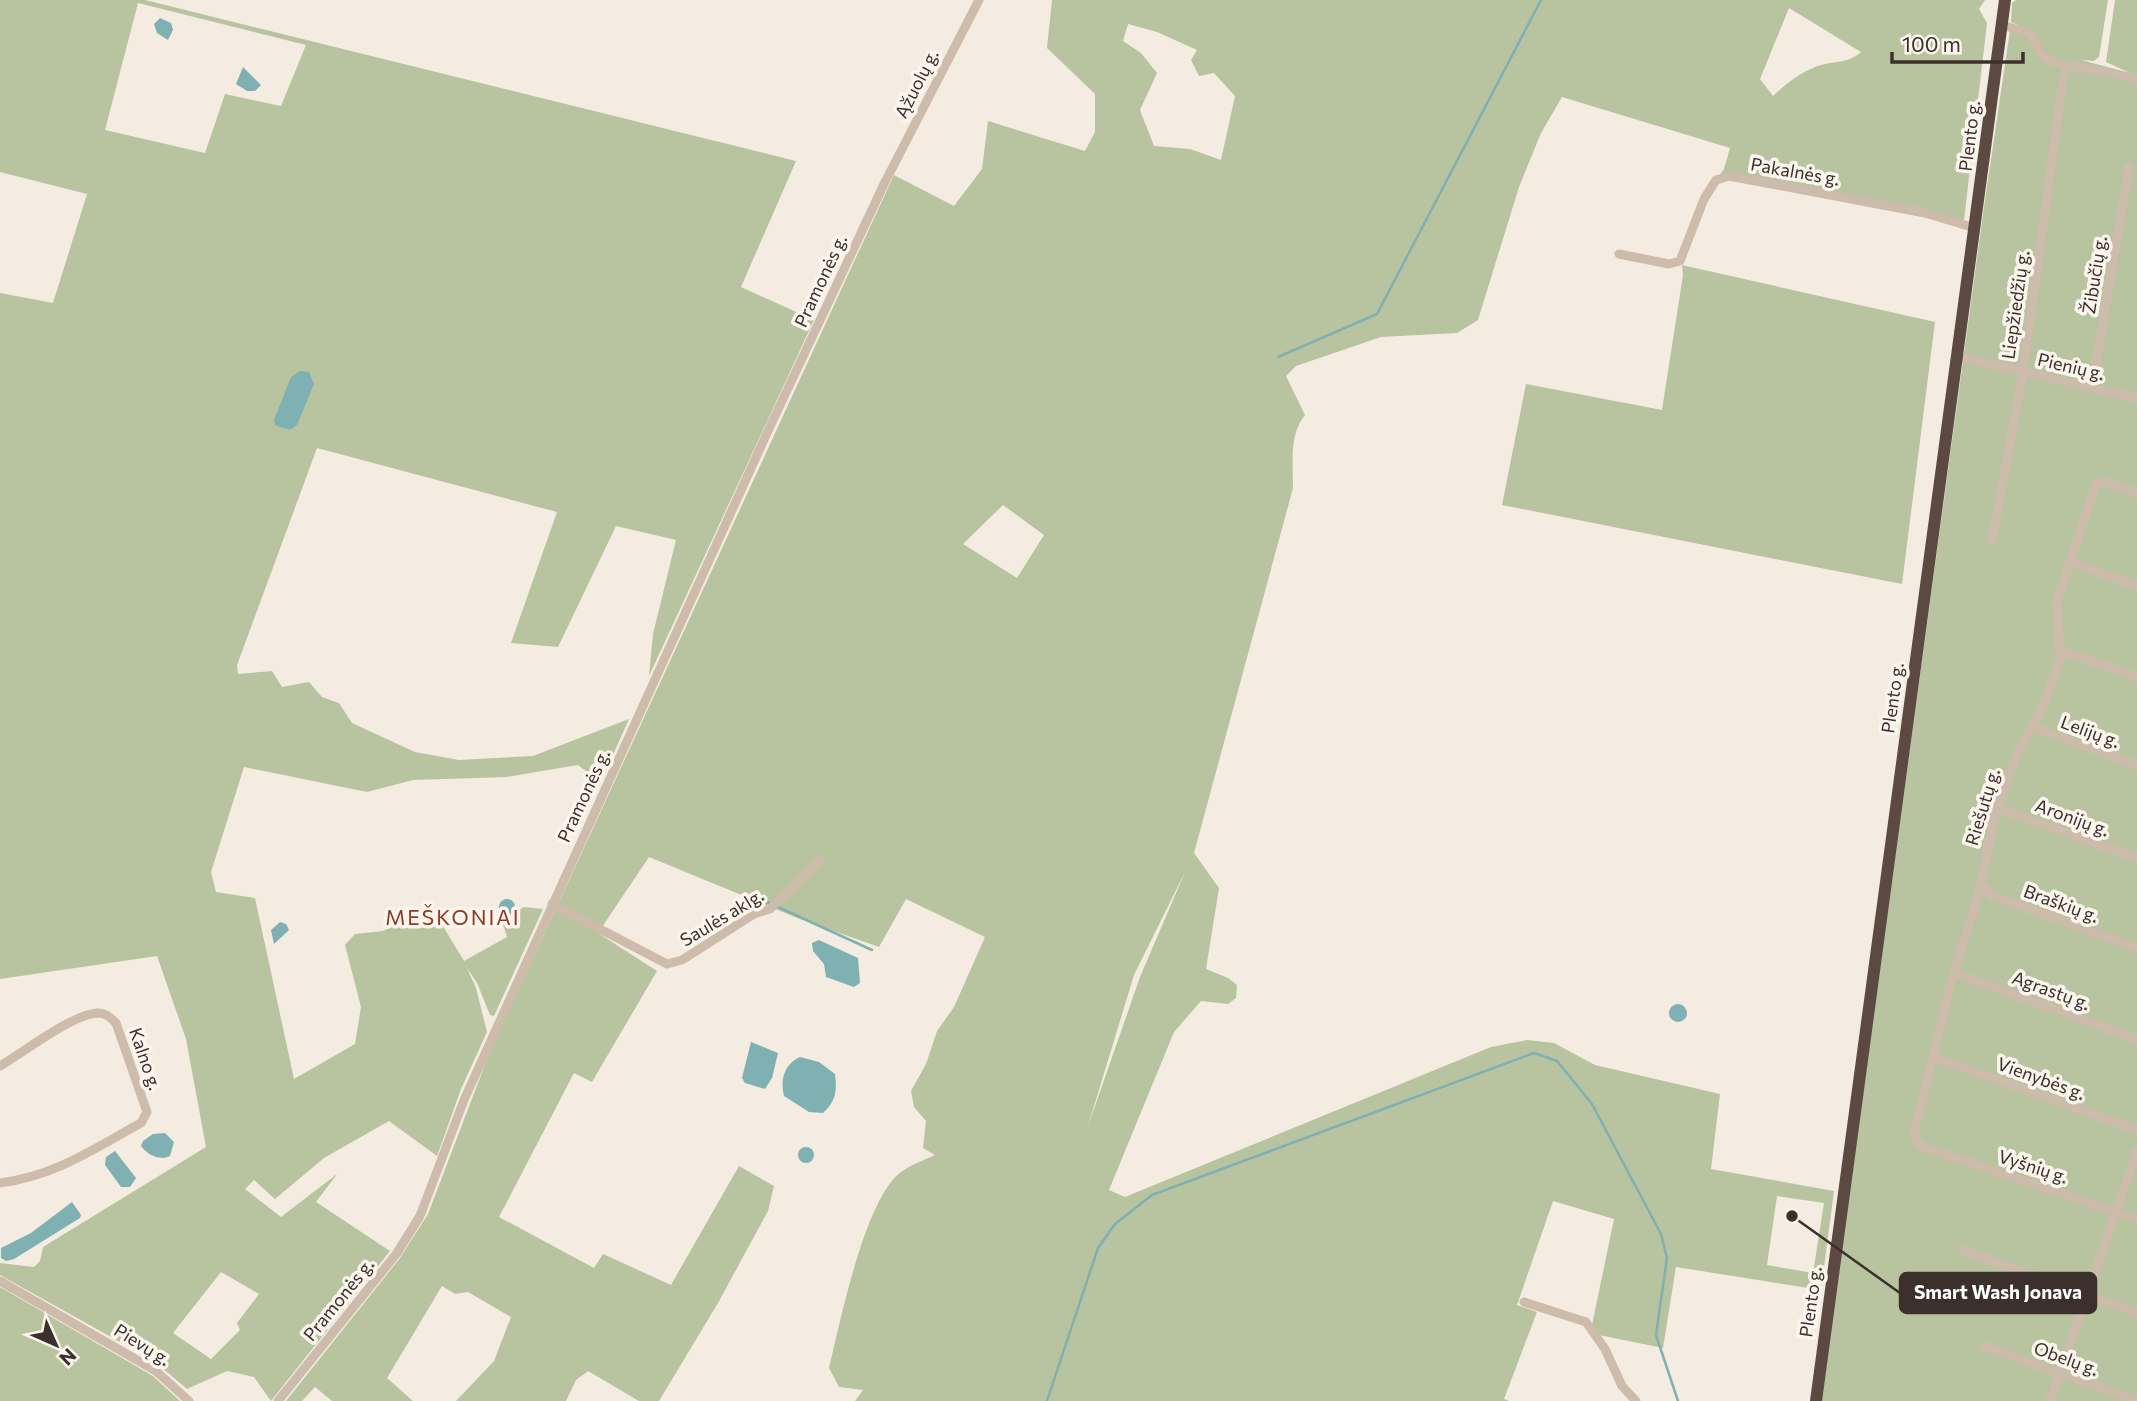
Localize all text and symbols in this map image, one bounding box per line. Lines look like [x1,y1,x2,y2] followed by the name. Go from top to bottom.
[1892,21,2023,65] scale bar
[1902,31,1961,56] text: 100 m
[889,45,943,122] street label: Ąžuolų g.
[1954,99,1984,173] street label: Plento g.
[1749,152,1841,190] street label: Pakalnės g.
[789,231,851,330] street label: Pramonės g.
[2077,234,2111,315] street label: Žibučių g.
[1996,249,2034,361] street label: Liepžiedžių g.
[2036,348,2107,384] street label: Pienių g.
[1876,661,1908,735] street label: Plento g.
[2058,710,2123,752] street label: Lelijų g.
[552,746,614,845] street label: Pramonės g.
[1960,766,2004,848] street label: Riešutų g.
[2032,794,2112,841] street label: Aronijų g.
[2021,879,2102,927] street label: Braškių g.
[676,884,767,951] street label: Saulės aklg.
[385,904,521,929] district label: MEŠKONIAI
[2009,966,2093,1014] street label: Agrastų g.
[125,1025,167,1093] street label: Kalno g.
[1995,1052,2088,1104] street label: Vienybės g.
[1996,1145,2071,1188] street label: Vyšnių g.
[298,1254,378,1345] street label: Pramonės g.
[1794,1265,1826,1339] street label: Plento g.
[1900,1273,2096,1313] callout: Smart Wash Jonava
[1914,1280,2082,1303] text: Smart Wash Jonava
[21,1310,91,1380] north arrow
[110,1318,175,1370] street label: Pievų g.
[2031,1336,2102,1380] street label: Obelų g.
[55,1344,82,1371] text: N

